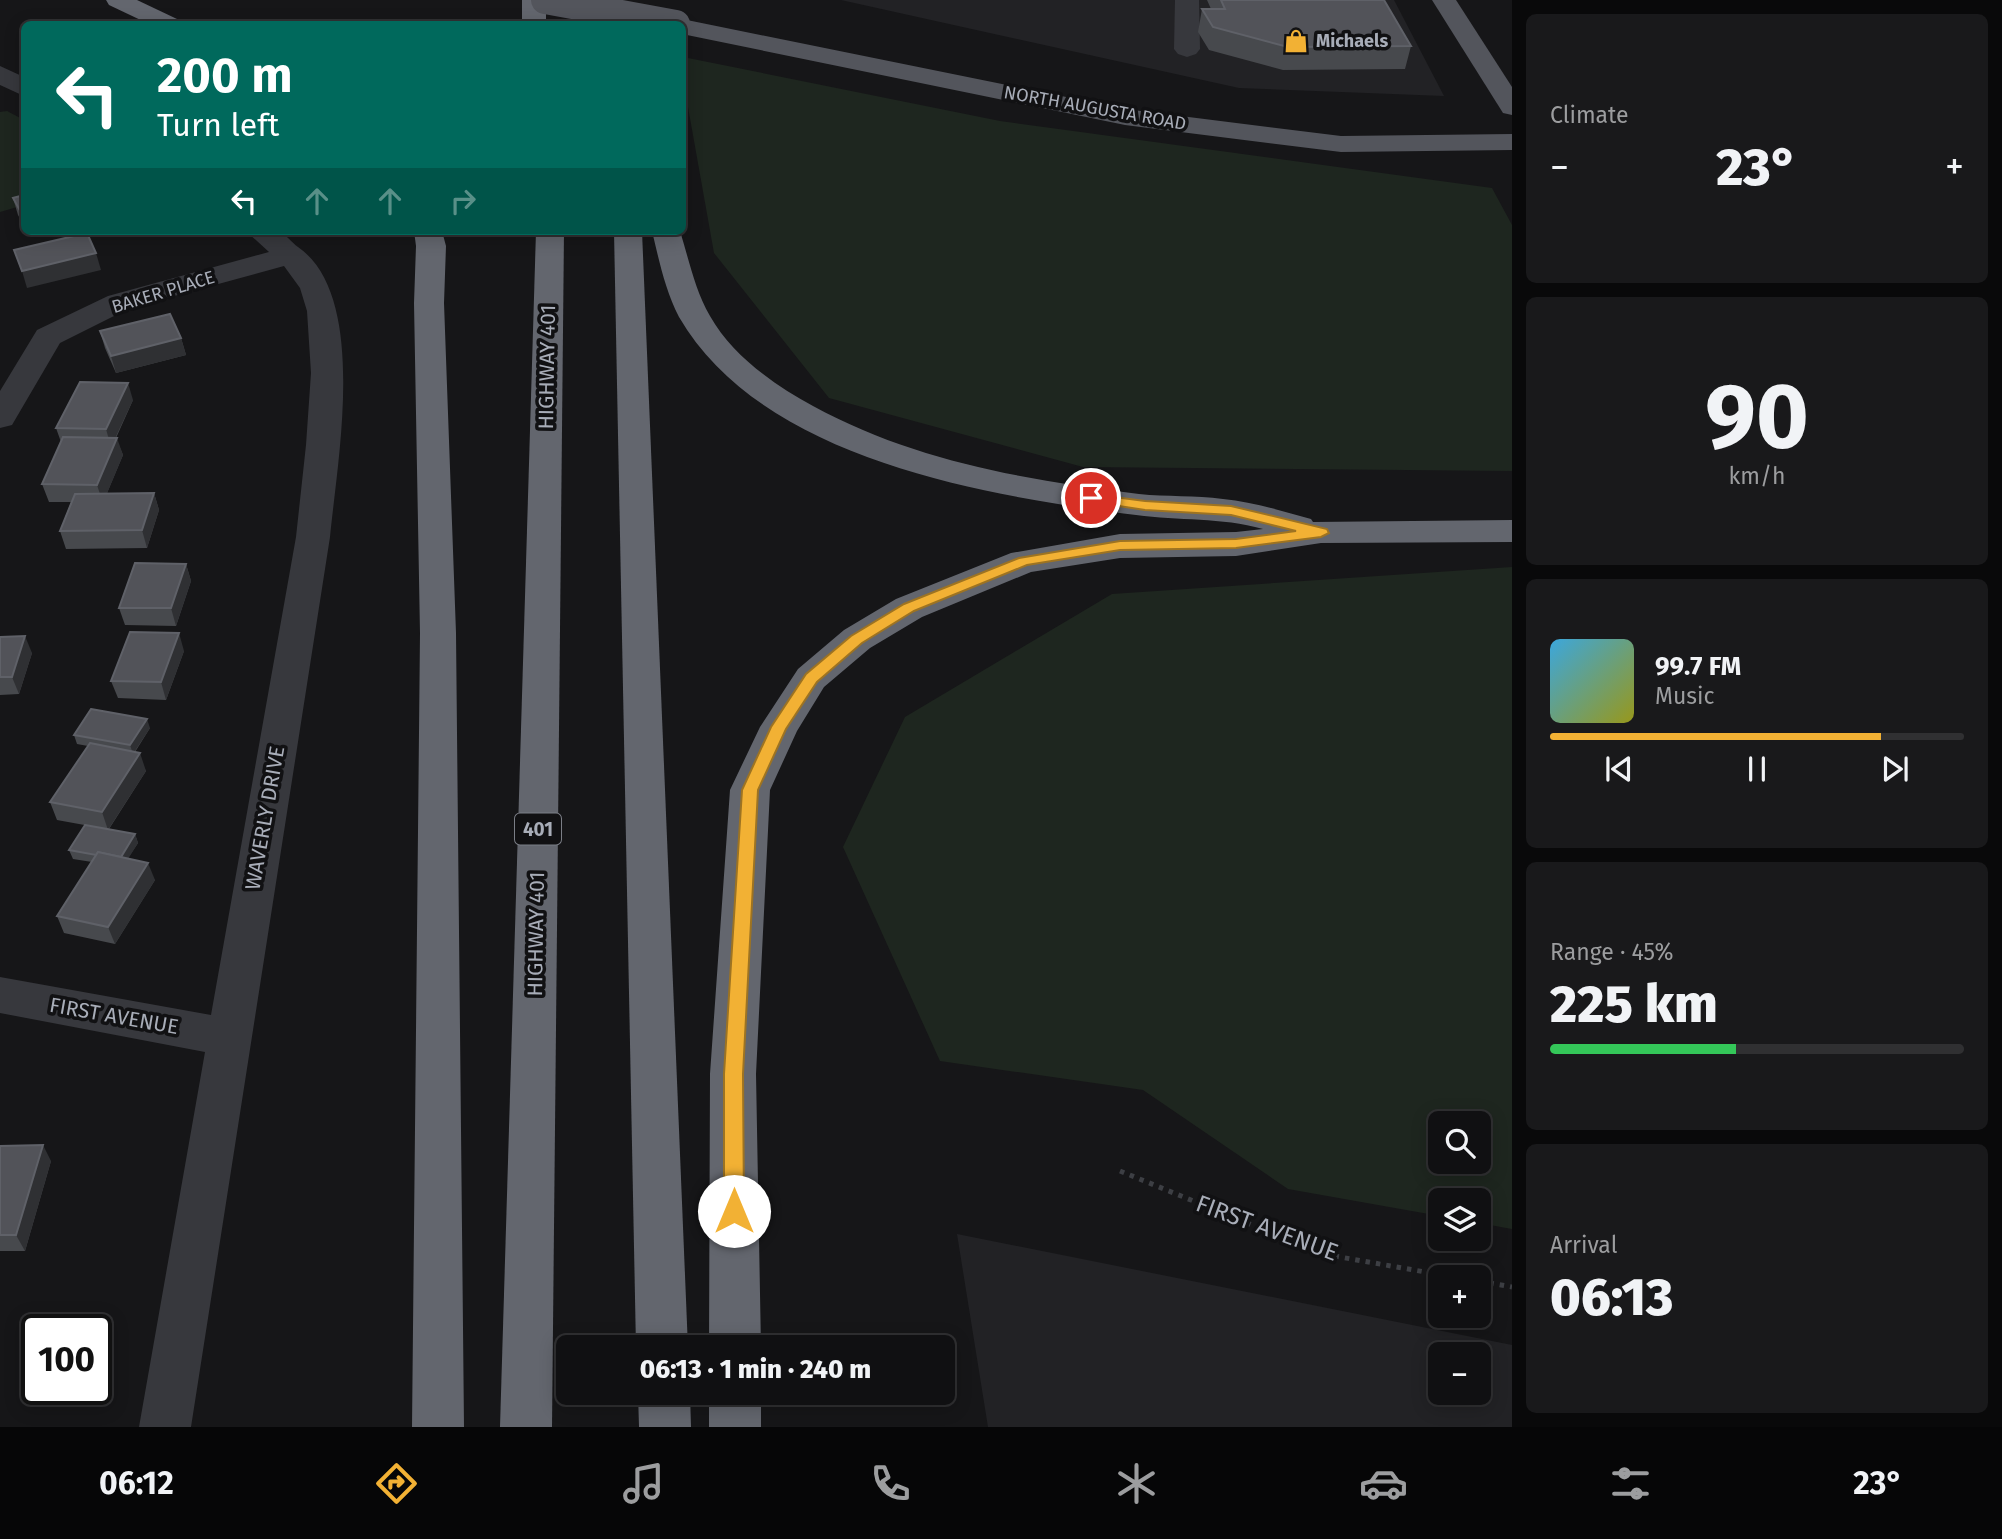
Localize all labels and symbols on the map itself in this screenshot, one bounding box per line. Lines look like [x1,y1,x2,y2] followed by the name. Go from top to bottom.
[1282,27,1310,55] shop icon: Michaels
[1316,30,1388,52] place label: Michaels
[1002,81,1188,135] street label: NORTH AUGUSTA ROAD
[109,266,217,318] street label: BAKER PLACE
[533,304,561,430] street label: HIGHWAY 401
[1061,468,1121,528] pin
[240,744,290,892] street label: WAVERLY DRIVE
[515,814,561,844] road number: 401
[522,871,550,997] street label: HIGHWAY 401
[47,992,181,1040] street label: FIRST AVENUE
[697,1174,771,1248] position arrow
[1192,1189,1342,1267] street label: FIRST AVENUE
[21,1314,112,1405] speed limit sign: 100

